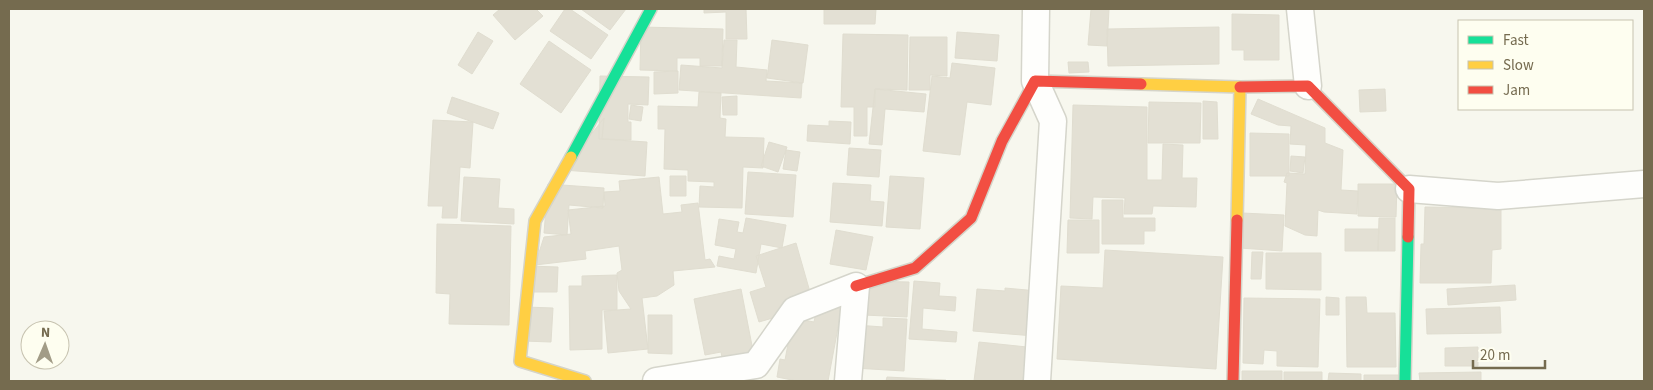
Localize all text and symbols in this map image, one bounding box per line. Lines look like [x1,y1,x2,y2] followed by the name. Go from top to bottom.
[1458,20,1633,110] legend
[1503,30,1529,51] text: Fast
[1503,55,1534,76] text: Slow
[1503,80,1530,101] text: Jam
[20,320,70,370] north arrow
[40,323,50,343] text: N
[1473,338,1546,370] scale bar
[1480,345,1510,366] text: 20 m

